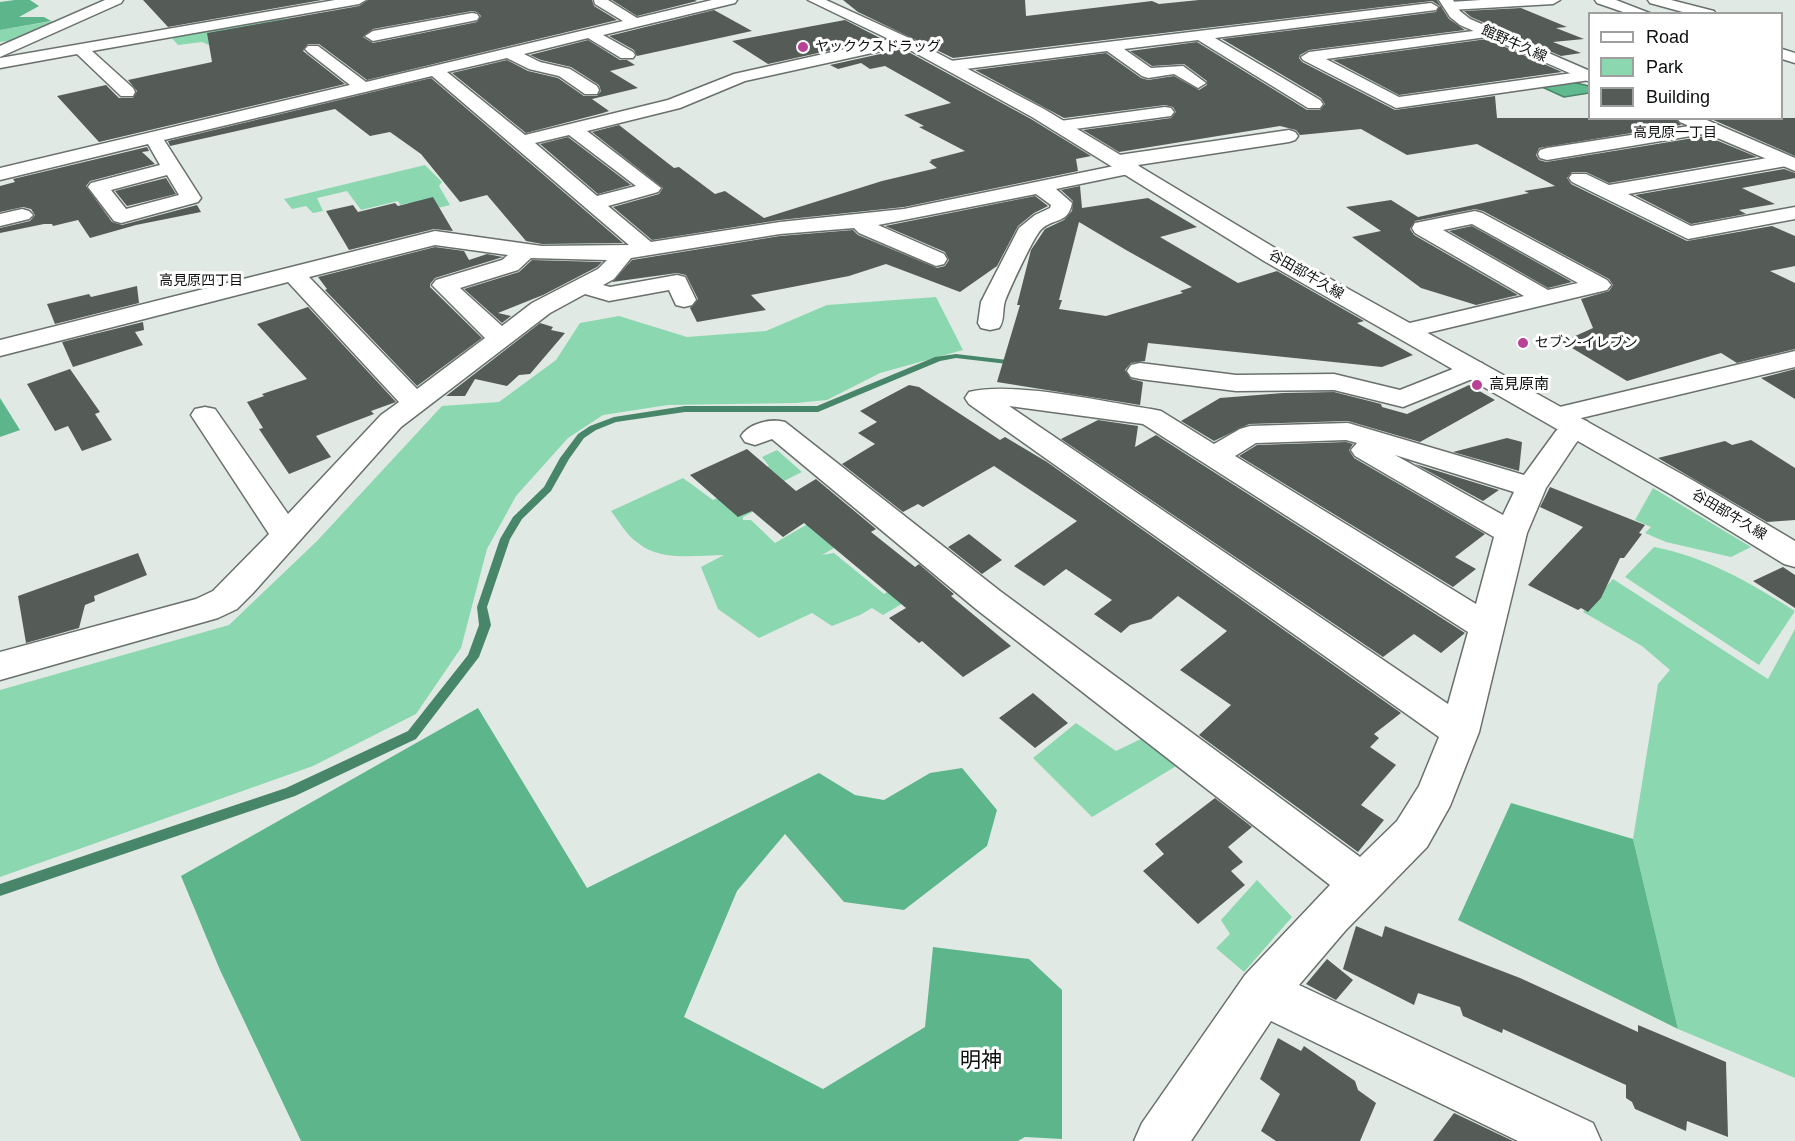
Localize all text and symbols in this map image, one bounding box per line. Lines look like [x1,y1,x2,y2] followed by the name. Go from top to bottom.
[1588,12,1783,120] legend
[1479,22,1549,66] street label: 館野牛久線
[1646,27,1689,47] text: Road
[815,39,941,55] place label: ヤッククスドラッグ
[796,40,810,54] marker: ヤッククスドラッグ
[1646,57,1683,77] text: Park
[1646,87,1710,107] text: Building
[1633,125,1717,141] district label: 高見原一丁目
[1265,247,1347,303] street label: 谷田部牛久線
[159,273,243,289] district label: 高見原四丁目
[1535,335,1638,351] place label: セブン-イレブン
[1516,336,1530,350] marker: セブン-イレブン
[1489,376,1549,394] place label: 高見原南
[1470,378,1484,392] marker: 高見原南
[1689,486,1769,544] street label: 谷田部牛久線
[960,1048,1002,1074] district label: 明神

